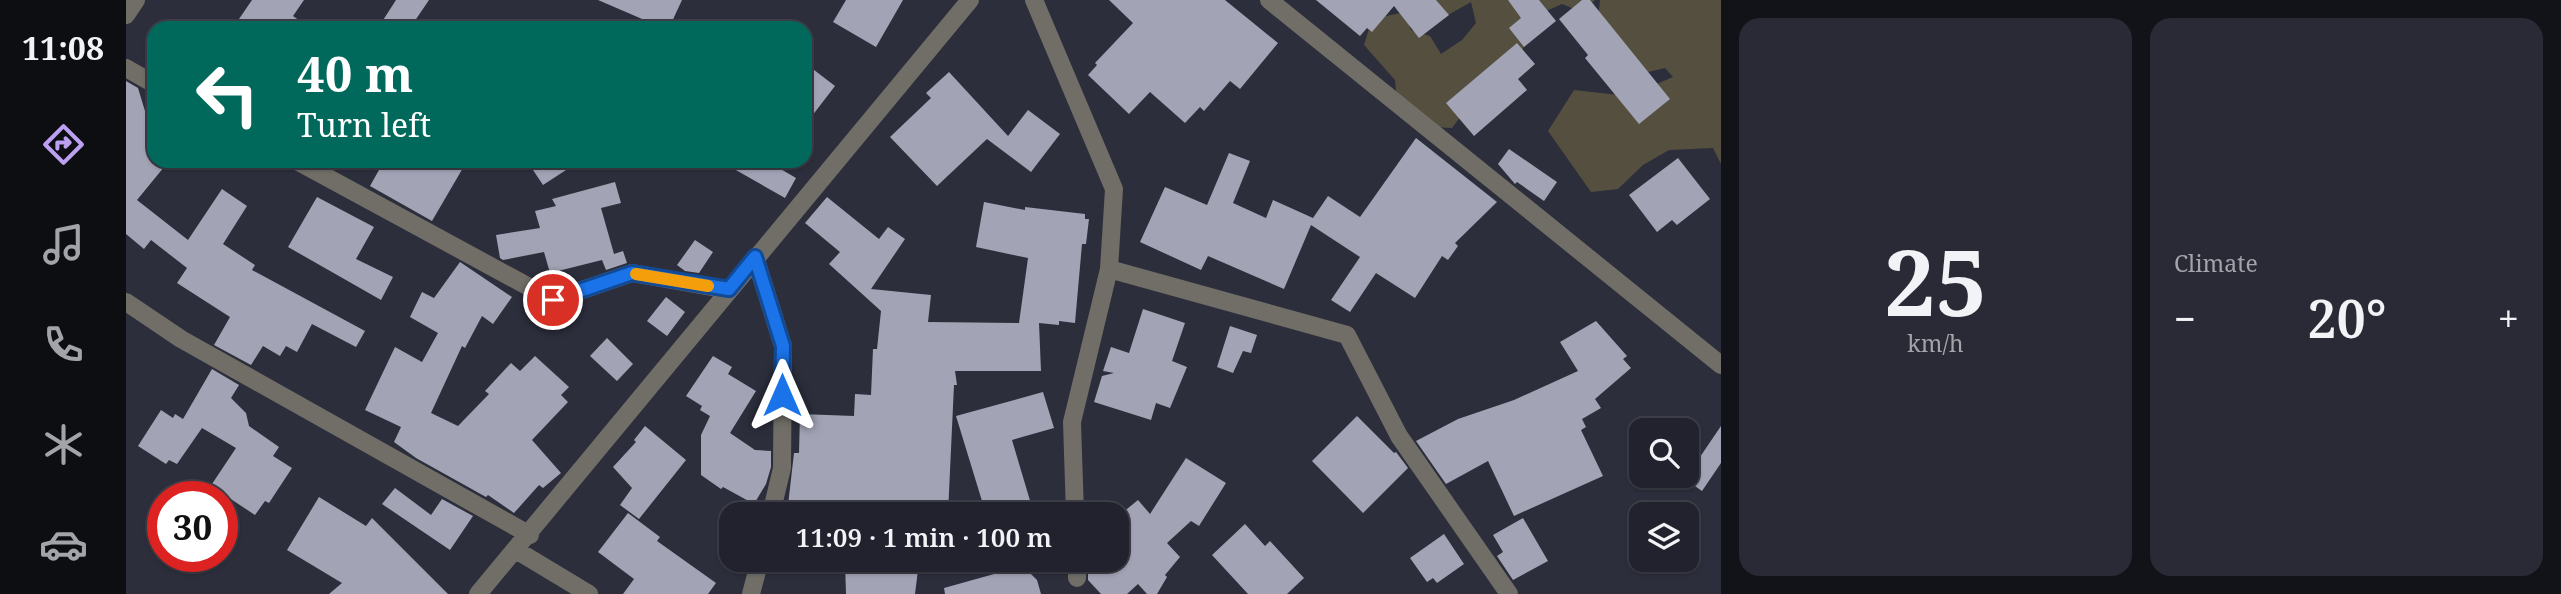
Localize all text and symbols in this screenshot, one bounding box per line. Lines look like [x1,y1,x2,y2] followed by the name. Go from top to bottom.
[22,26,104,69] text: 11:08
[297,40,413,106] text: 40 m
[182,49,273,140] icon: left
[297,103,431,146] text: Turn left
[39,120,88,169] icon: directions
[1884,219,1987,343] text: 25
[39,220,88,269] icon: music
[2174,247,2258,279] text: Climate
[523,270,583,330] pin
[534,281,572,319] icon: arrive
[2307,282,2387,353] text: 20°
[2174,292,2196,344] text: −
[2498,292,2519,344] text: +
[39,320,88,369] icon: phone
[1907,327,1964,359] text: km/h
[745,358,819,432] position arrow
[1629,418,1699,572] map controls
[1629,418,1699,488] button: search
[39,420,88,469] icon: climate
[147,481,238,572] speed limit sign: 30
[1629,502,1699,572] button: layers
[796,519,1052,555] text: 11:09 · 1 min · 100 m
[39,520,88,569] icon: car

